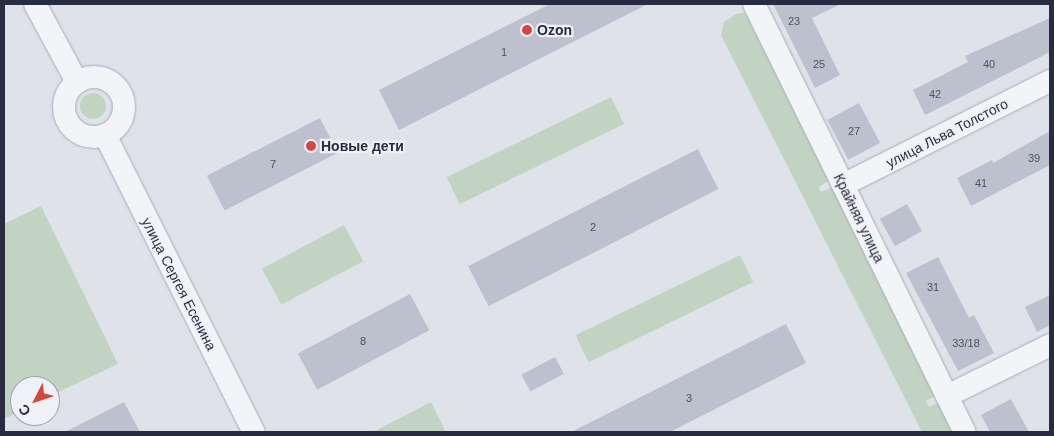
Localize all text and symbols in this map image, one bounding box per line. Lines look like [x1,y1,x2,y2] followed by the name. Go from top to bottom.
[788,14,800,28] house number: 23
[537,22,572,38] place label: Ozon
[521,24,533,36] marker: Ozon
[501,45,507,59] house number: 1
[813,57,825,71] house number: 25
[983,57,995,71] house number: 40
[929,87,941,101] house number: 42
[883,95,1011,171] street label: улица Льва Толстого
[848,124,860,138] house number: 27
[321,138,404,154] place label: Новые дети
[305,140,317,152] marker: Новые дети
[1028,151,1040,165] house number: 39
[270,157,276,171] house number: 7
[830,171,888,265] street label: Крайняя улица
[975,176,987,190] house number: 41
[138,215,220,353] street label: улица Сергея Есенина
[590,220,596,234] house number: 2
[927,280,939,294] house number: 31
[360,334,366,348] house number: 8
[952,336,980,350] house number: 33/18
[10,376,60,426] north arrow
[686,391,692,405] house number: 3
[15,401,34,419] text: С

